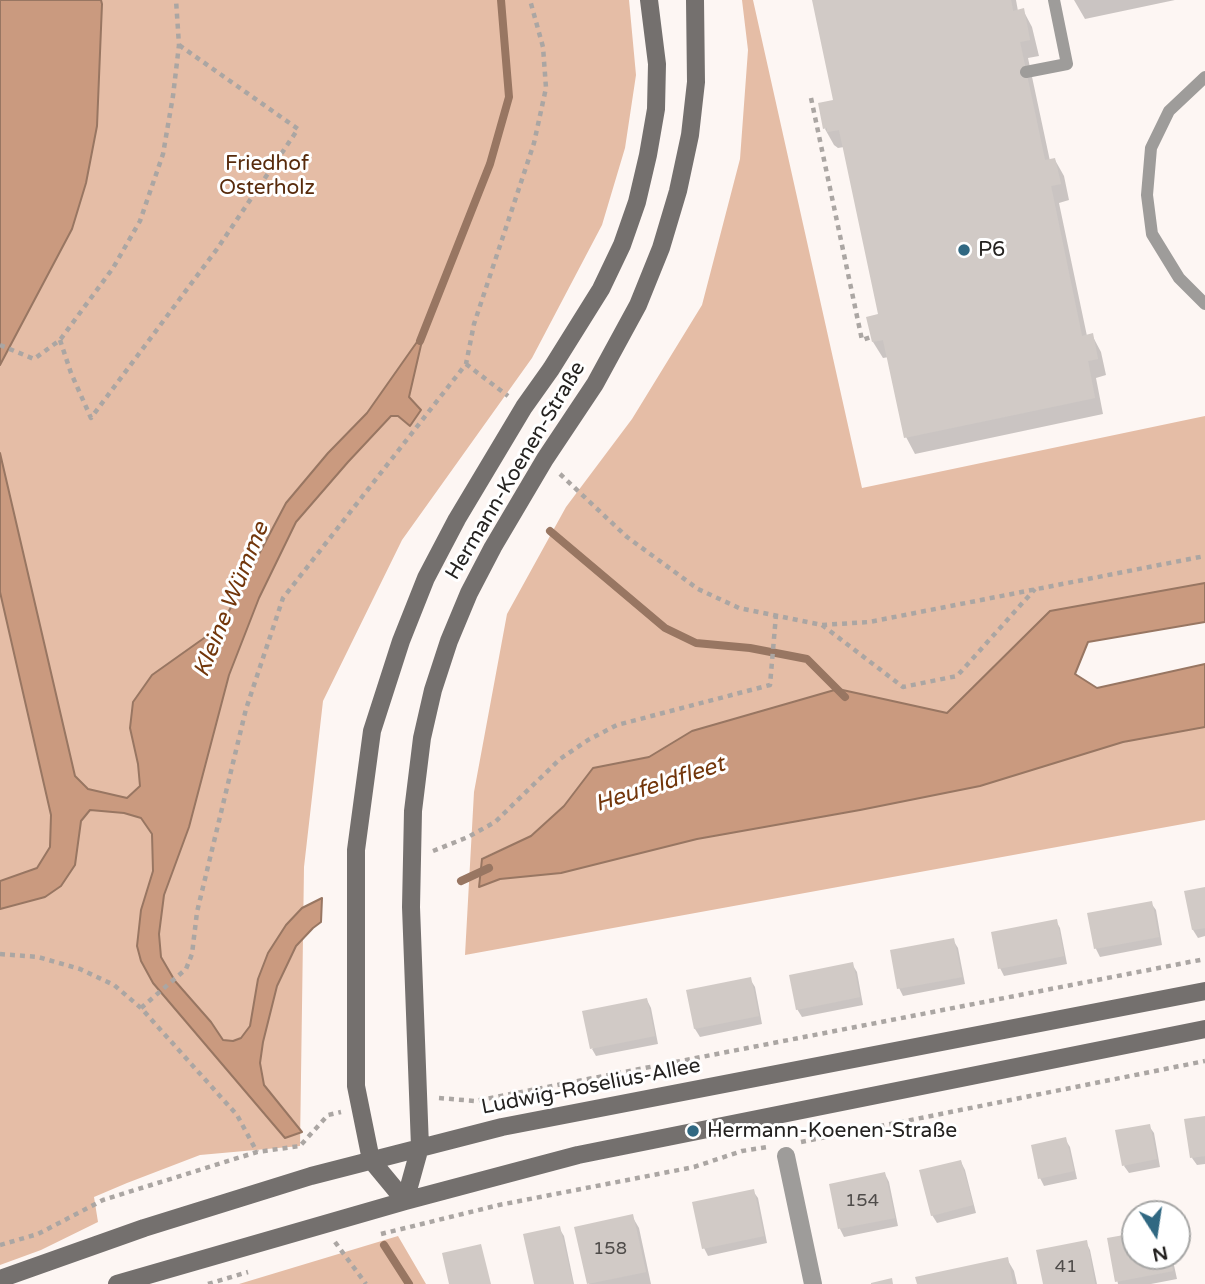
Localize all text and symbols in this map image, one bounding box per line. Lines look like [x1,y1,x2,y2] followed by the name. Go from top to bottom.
[219,151,315,201] park label: Friedhof Osterholz
[978,237,1005,263] place label: P6
[956,242,972,258] marker: P6
[441,357,591,585] street label: Hermann-Koenen-Straße
[188,519,276,681] water label: Kleine Wümme
[592,751,728,819] water label: Heufeldfleet
[479,1053,703,1121] street label: Ludwig-Roselius-Allee
[707,1118,957,1144] place label: Hermann-Koenen-Straße
[685,1123,701,1139] marker: Hermann-Koenen-Straße
[845,1190,879,1212] house number: 154
[1121,1200,1191,1270] north arrow
[593,1238,627,1260] house number: 158
[1150,1241,1170,1266] text: N
[1055,1256,1077,1278] house number: 41

